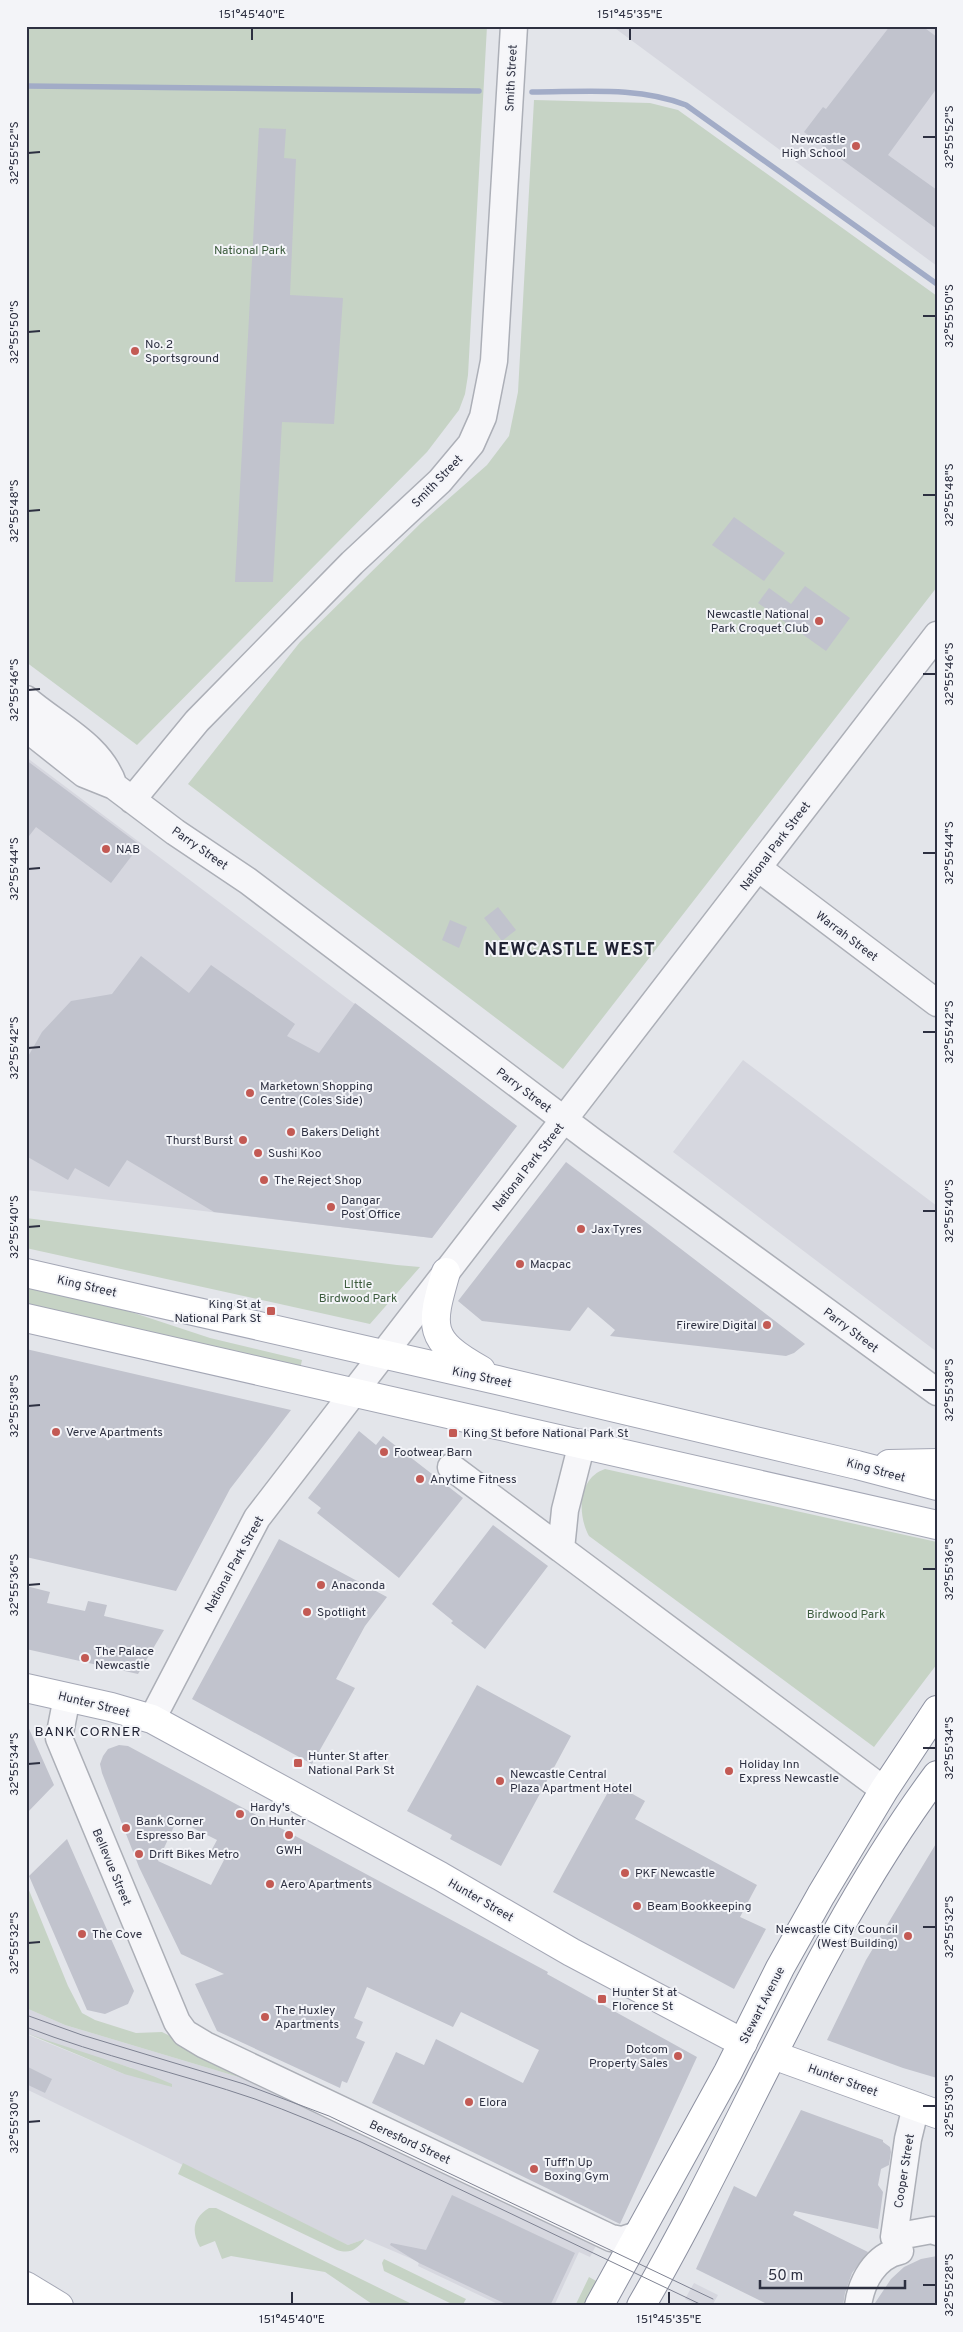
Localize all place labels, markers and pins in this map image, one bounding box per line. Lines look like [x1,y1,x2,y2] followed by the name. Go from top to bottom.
[782,132,846,162] place label: Newcastle High School
[850,140,862,152] marker: Newcastle High School
[145,337,219,367] place label: No. 2 Sportsground
[129,345,141,357] marker: No. 2 Sportsground
[707,607,809,637] place label: Newcastle National Park Croquet Club
[813,615,825,627] marker: Newcastle National Park Croquet Club
[116,842,140,858] place label: NAB
[100,843,112,855] marker: NAB
[260,1079,373,1109] place label: Marketown Shopping Centre (Coles Side)
[244,1087,256,1099] marker: Marketown Shopping Centre (Coles Side)
[301,1125,379,1141] place label: Bakers Delight
[285,1126,297,1138] marker: Bakers Delight
[166,1133,233,1149] place label: Thurst Burst
[237,1134,249,1146] marker: Thurst Burst
[268,1146,322,1162] place label: Sushi Koo
[252,1147,264,1159] marker: Sushi Koo
[274,1173,362,1189] place label: The Reject Shop
[258,1174,270,1186] marker: The Reject Shop
[341,1193,401,1223] place label: Dangar Post Office
[325,1201,337,1213] marker: Dangar Post Office
[591,1222,642,1238] place label: Jax Tyres
[575,1223,587,1235] marker: Jax Tyres
[530,1257,571,1273] place label: Macpac
[514,1258,526,1270] marker: Macpac
[174,1297,261,1327] place label: King St at National Park St
[265,1305,277,1317] marker: King St at National Park St
[676,1318,757,1334] place label: Firewire Digital
[761,1319,773,1331] marker: Firewire Digital
[66,1425,163,1441] place label: Verve Apartments
[50,1426,62,1438] marker: Verve Apartments
[463,1426,629,1442] place label: King St before National Park St
[447,1427,459,1439] marker: King St before National Park St
[394,1445,472,1461] place label: Footwear Barn
[378,1446,390,1458] marker: Footwear Barn
[430,1472,517,1488] place label: Anytime Fitness
[414,1473,426,1485] marker: Anytime Fitness
[331,1578,385,1594] place label: Anaconda
[315,1579,327,1591] marker: Anaconda
[317,1605,366,1621] place label: Spotlight
[301,1606,313,1618] marker: Spotlight
[95,1644,154,1674] place label: The Palace Newcastle
[79,1652,91,1664] marker: The Palace Newcastle
[308,1749,395,1779] place label: Hunter St after National Park St
[292,1757,304,1769] marker: Hunter St after National Park St
[739,1757,839,1787] place label: Holiday Inn Express Newcastle
[723,1765,735,1777] marker: Holiday Inn Express Newcastle
[510,1767,632,1797] place label: Newcastle Central Plaza Apartment Hotel
[494,1775,506,1787] marker: Newcastle Central Plaza Apartment Hotel
[250,1800,306,1830] place label: Hardy's On Hunter
[234,1808,246,1820] marker: Hardy's On Hunter
[136,1814,206,1844] place label: Bank Corner Espresso Bar
[120,1822,132,1834] marker: Bank Corner Espresso Bar
[283,1829,295,1841] marker: GWH
[276,1843,302,1859] place label: GWH
[149,1847,239,1863] place label: Drift Bikes Metro
[133,1848,145,1860] marker: Drift Bikes Metro
[635,1866,715,1882] place label: PKF Newcastle
[619,1867,631,1879] marker: PKF Newcastle
[280,1877,372,1893] place label: Aero Apartments
[264,1878,276,1890] marker: Aero Apartments
[647,1899,752,1915] place label: Beam Bookkeeping
[631,1900,643,1912] marker: Beam Bookkeeping
[775,1922,898,1952] place label: Newcastle City Council (West Building)
[92,1927,142,1943] place label: The Cove
[76,1928,88,1940] marker: The Cove
[902,1930,914,1942] marker: Newcastle City Council (West Building)
[612,1985,677,2015] place label: Hunter St at Florence St
[596,1993,608,2005] marker: Hunter St at Florence St
[275,2003,339,2033] place label: The Huxley Apartments
[259,2011,271,2023] marker: The Huxley Apartments
[589,2042,668,2072] place label: Dotcom Property Sales
[672,2050,684,2062] marker: Dotcom Property Sales
[479,2095,507,2111] place label: Elora
[463,2096,475,2108] marker: Elora
[544,2155,609,2185] place label: Tuff'n Up Boxing Gym
[528,2163,540,2175] marker: Tuff'n Up Boxing Gym

